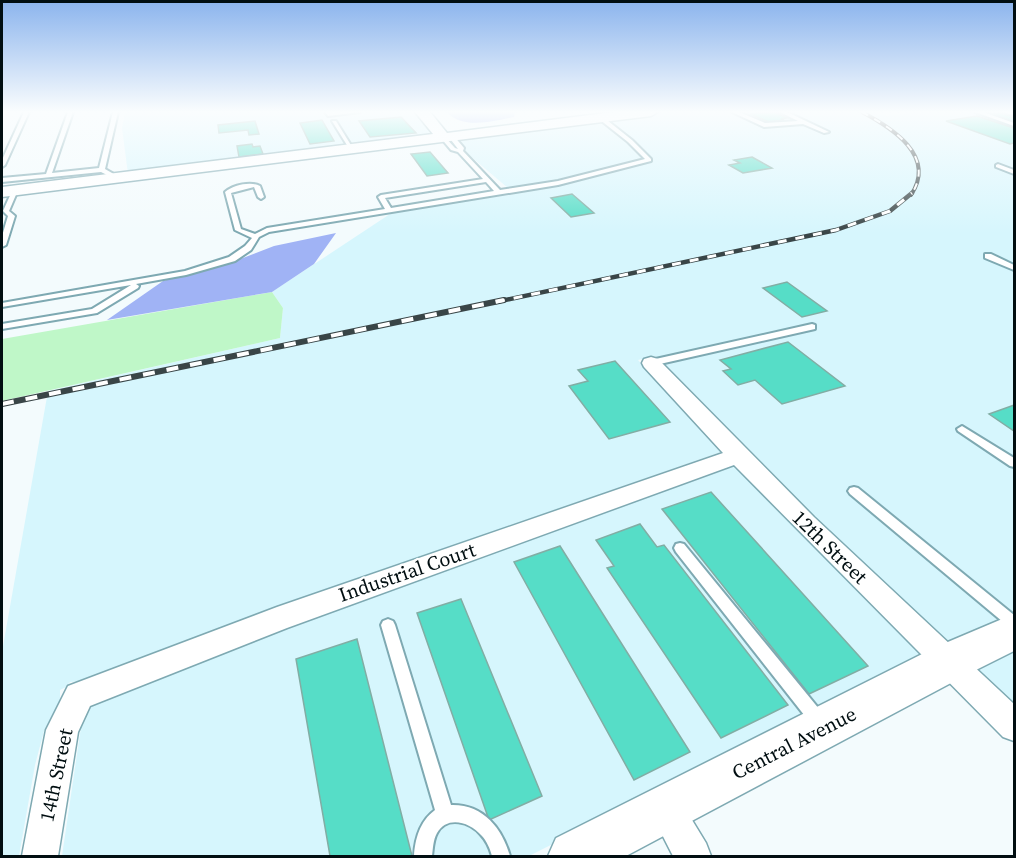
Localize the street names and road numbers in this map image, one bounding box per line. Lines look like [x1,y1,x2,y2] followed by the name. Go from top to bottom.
[786,504,874,590] street label: 12th Street
[335,535,480,609] street label: Industrial Court
[727,700,861,786] street label: Central Avenue
[32,725,80,824] street label: 14th Street

